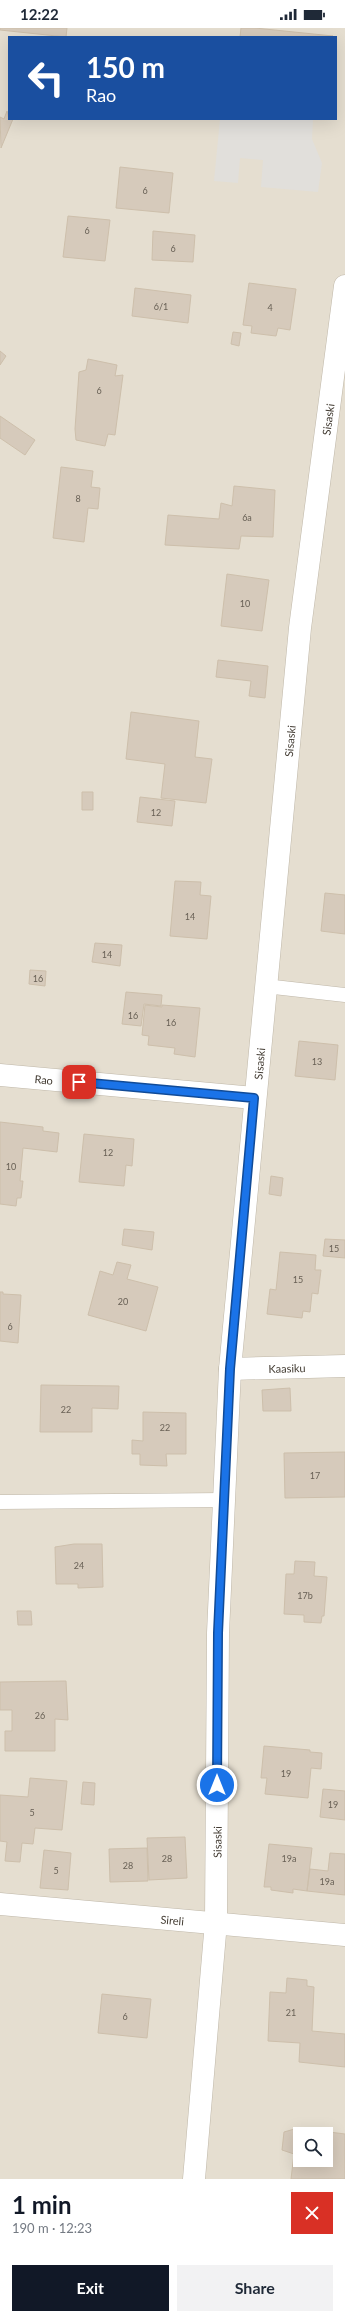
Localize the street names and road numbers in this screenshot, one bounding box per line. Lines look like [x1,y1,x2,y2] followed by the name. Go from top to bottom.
[319,402,336,436] street label: Sisaski
[281,724,297,757] street label: Sisaski
[251,1047,267,1080] street label: Sisaski
[34,1072,54,1086] street label: Rao
[268,1361,306,1374] street label: Kaasiku
[210,1826,223,1858] street label: Sisaski
[160,1912,185,1927] street label: Sireli

